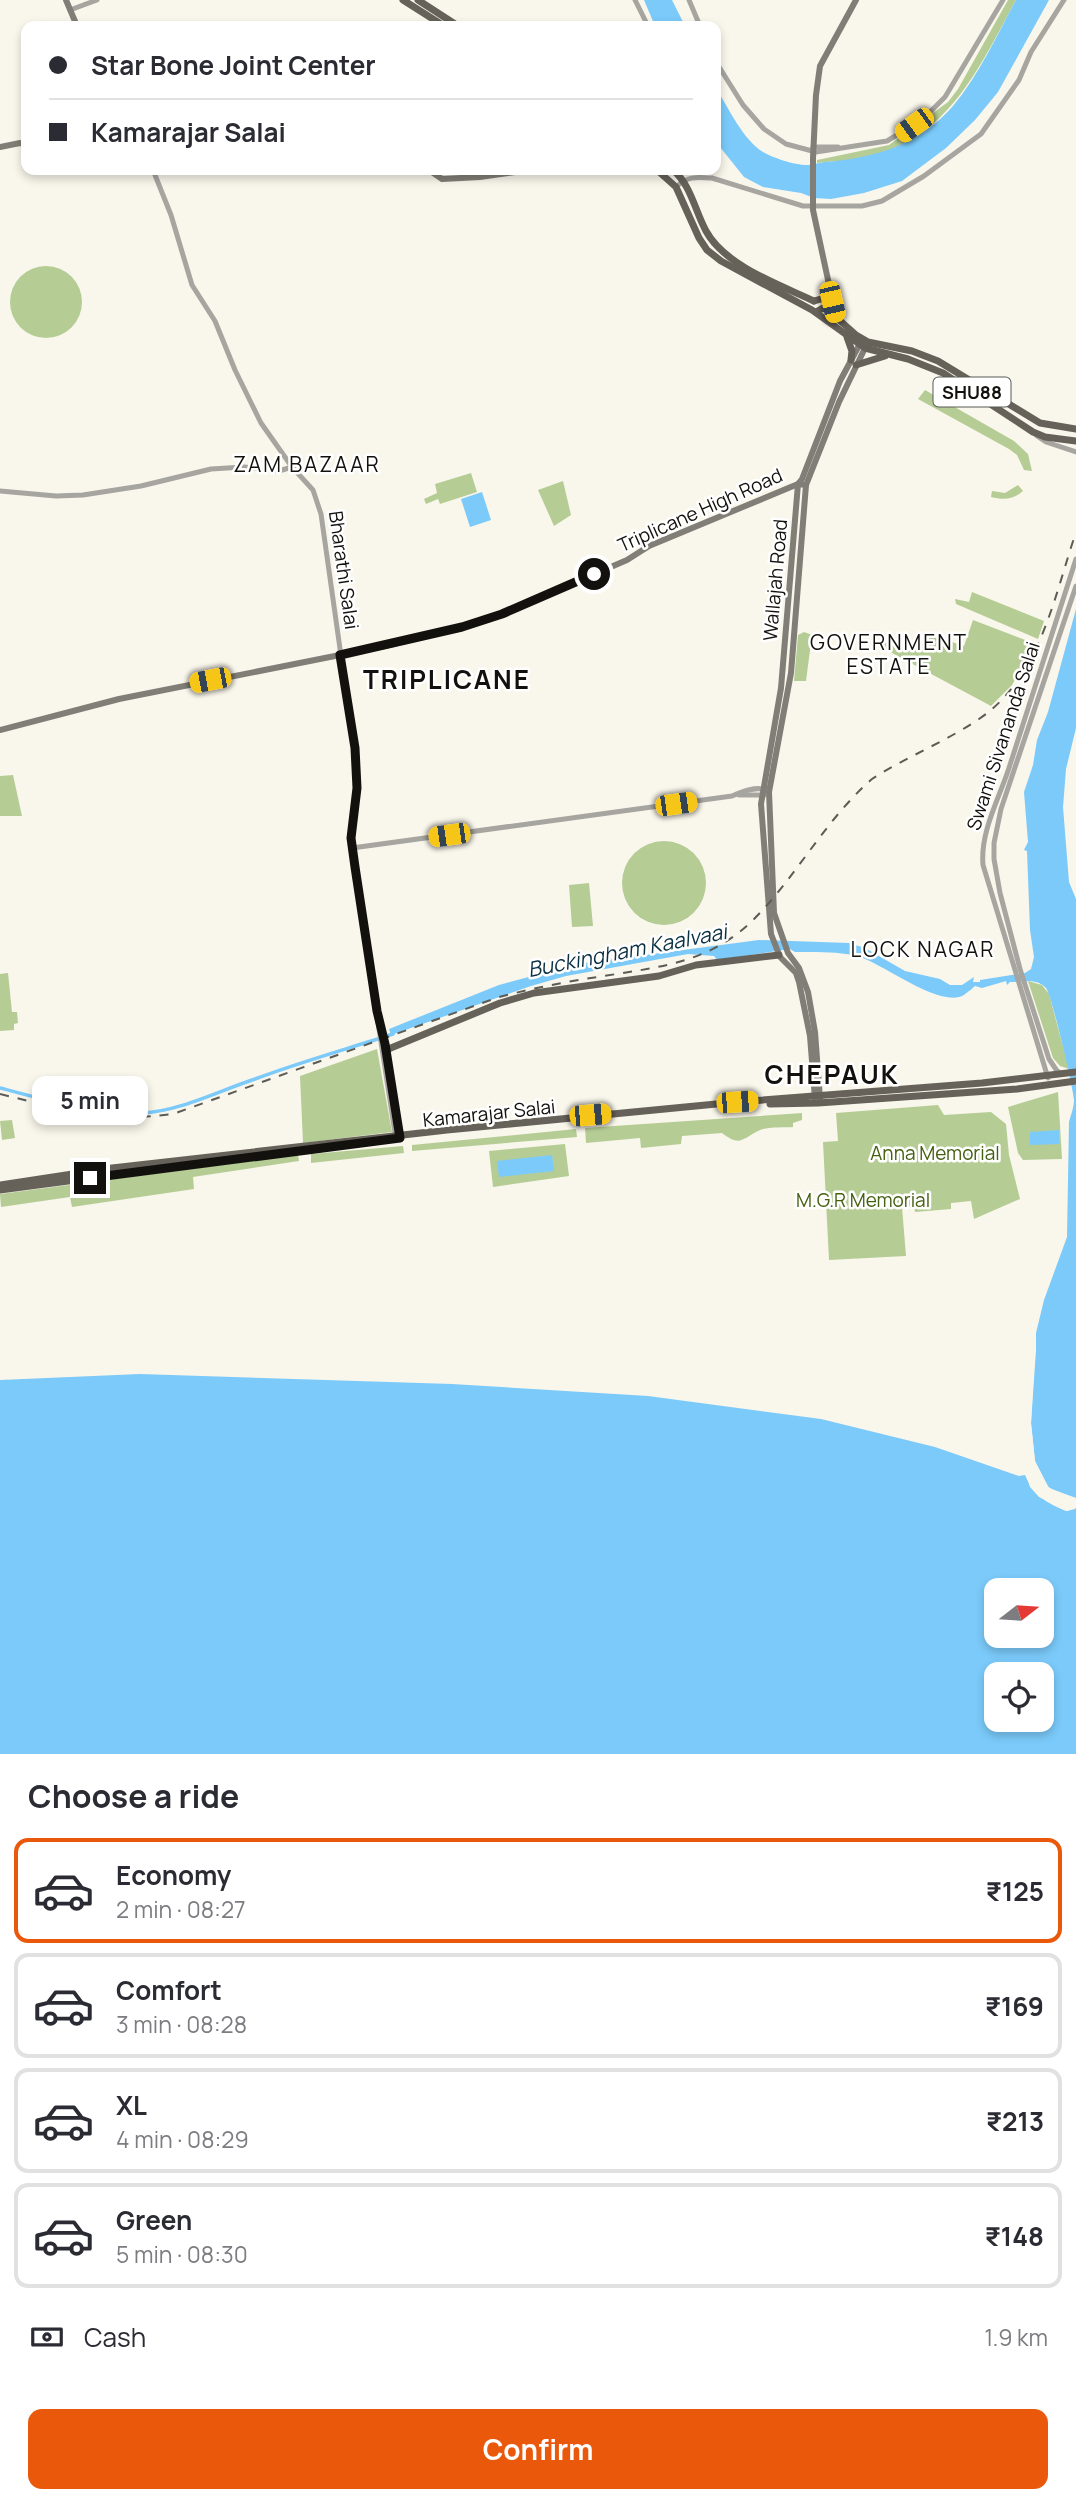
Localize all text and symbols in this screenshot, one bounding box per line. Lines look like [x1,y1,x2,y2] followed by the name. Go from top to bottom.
[91,47,376,83] text: Star Bone Joint Center
[891,104,938,146] car
[91,114,286,150] text: Kamarajar Salai
[818,279,847,325] car
[934,378,1010,406] road number: SHU88
[233,450,381,478] district label: ZAM BAZAAR
[614,462,786,558] street label: Triplicane High Road
[323,509,365,631] street label: Bharathi Salai
[757,518,793,642] street label: Wallajah Road
[578,558,610,590] route start
[810,628,968,680] district label: GOVERNMENT ESTATE
[960,638,1046,834] street label: Swami Sivananda Salai
[363,661,531,697] district label: TRIPLICANE
[188,666,233,694] car
[654,791,699,817] car
[427,822,472,848] car
[525,916,732,983] water label: Buckingham Kaalvaai
[851,935,995,963] district label: LOCK NAGAR
[765,1056,899,1092] district label: CHEPAUK
[32,1076,148,1126] callout: 5 min
[60,1084,120,1116] text: 5 min
[716,1090,759,1114] car
[421,1093,557,1133] street label: Kamarajar Salai
[569,1103,612,1127] car
[870,1140,1000,1166] park label: Anna Memorial
[74,1162,106,1194] route end
[796,1187,930,1213] park label: M.G.R Memorial
[984,1578,1054,1648] north arrow
[984,1578,1054,1732] map controls
[984,1662,1054,1732] button: locate
[28,1774,239,1818] text: Choose a ride
[116,1857,231,1893] text: Economy
[32,1859,95,1922] icon: car
[986,1873,1044,1909] text: ₹125
[116,1893,246,1925] text: 2 min · 08:27
[116,1972,222,2008] text: Comfort
[32,1974,95,2037] icon: car
[985,1988,1044,2024] text: ₹169
[116,2008,247,2040] text: 3 min · 08:28
[116,2087,147,2123] text: XL
[32,2089,95,2152] icon: car
[986,2103,1044,2139] text: ₹213
[116,2123,249,2155] text: 4 min · 08:29
[116,2202,192,2238] text: Green
[32,2204,95,2267] icon: car
[985,2218,1044,2254] text: ₹148
[116,2238,248,2270] text: 5 min · 08:30
[28,2318,66,2356] icon: cash
[84,2319,146,2355] text: Cash
[984,2321,1048,2353] text: 1.9 km
[28,2409,1048,2489] button: Confirm

